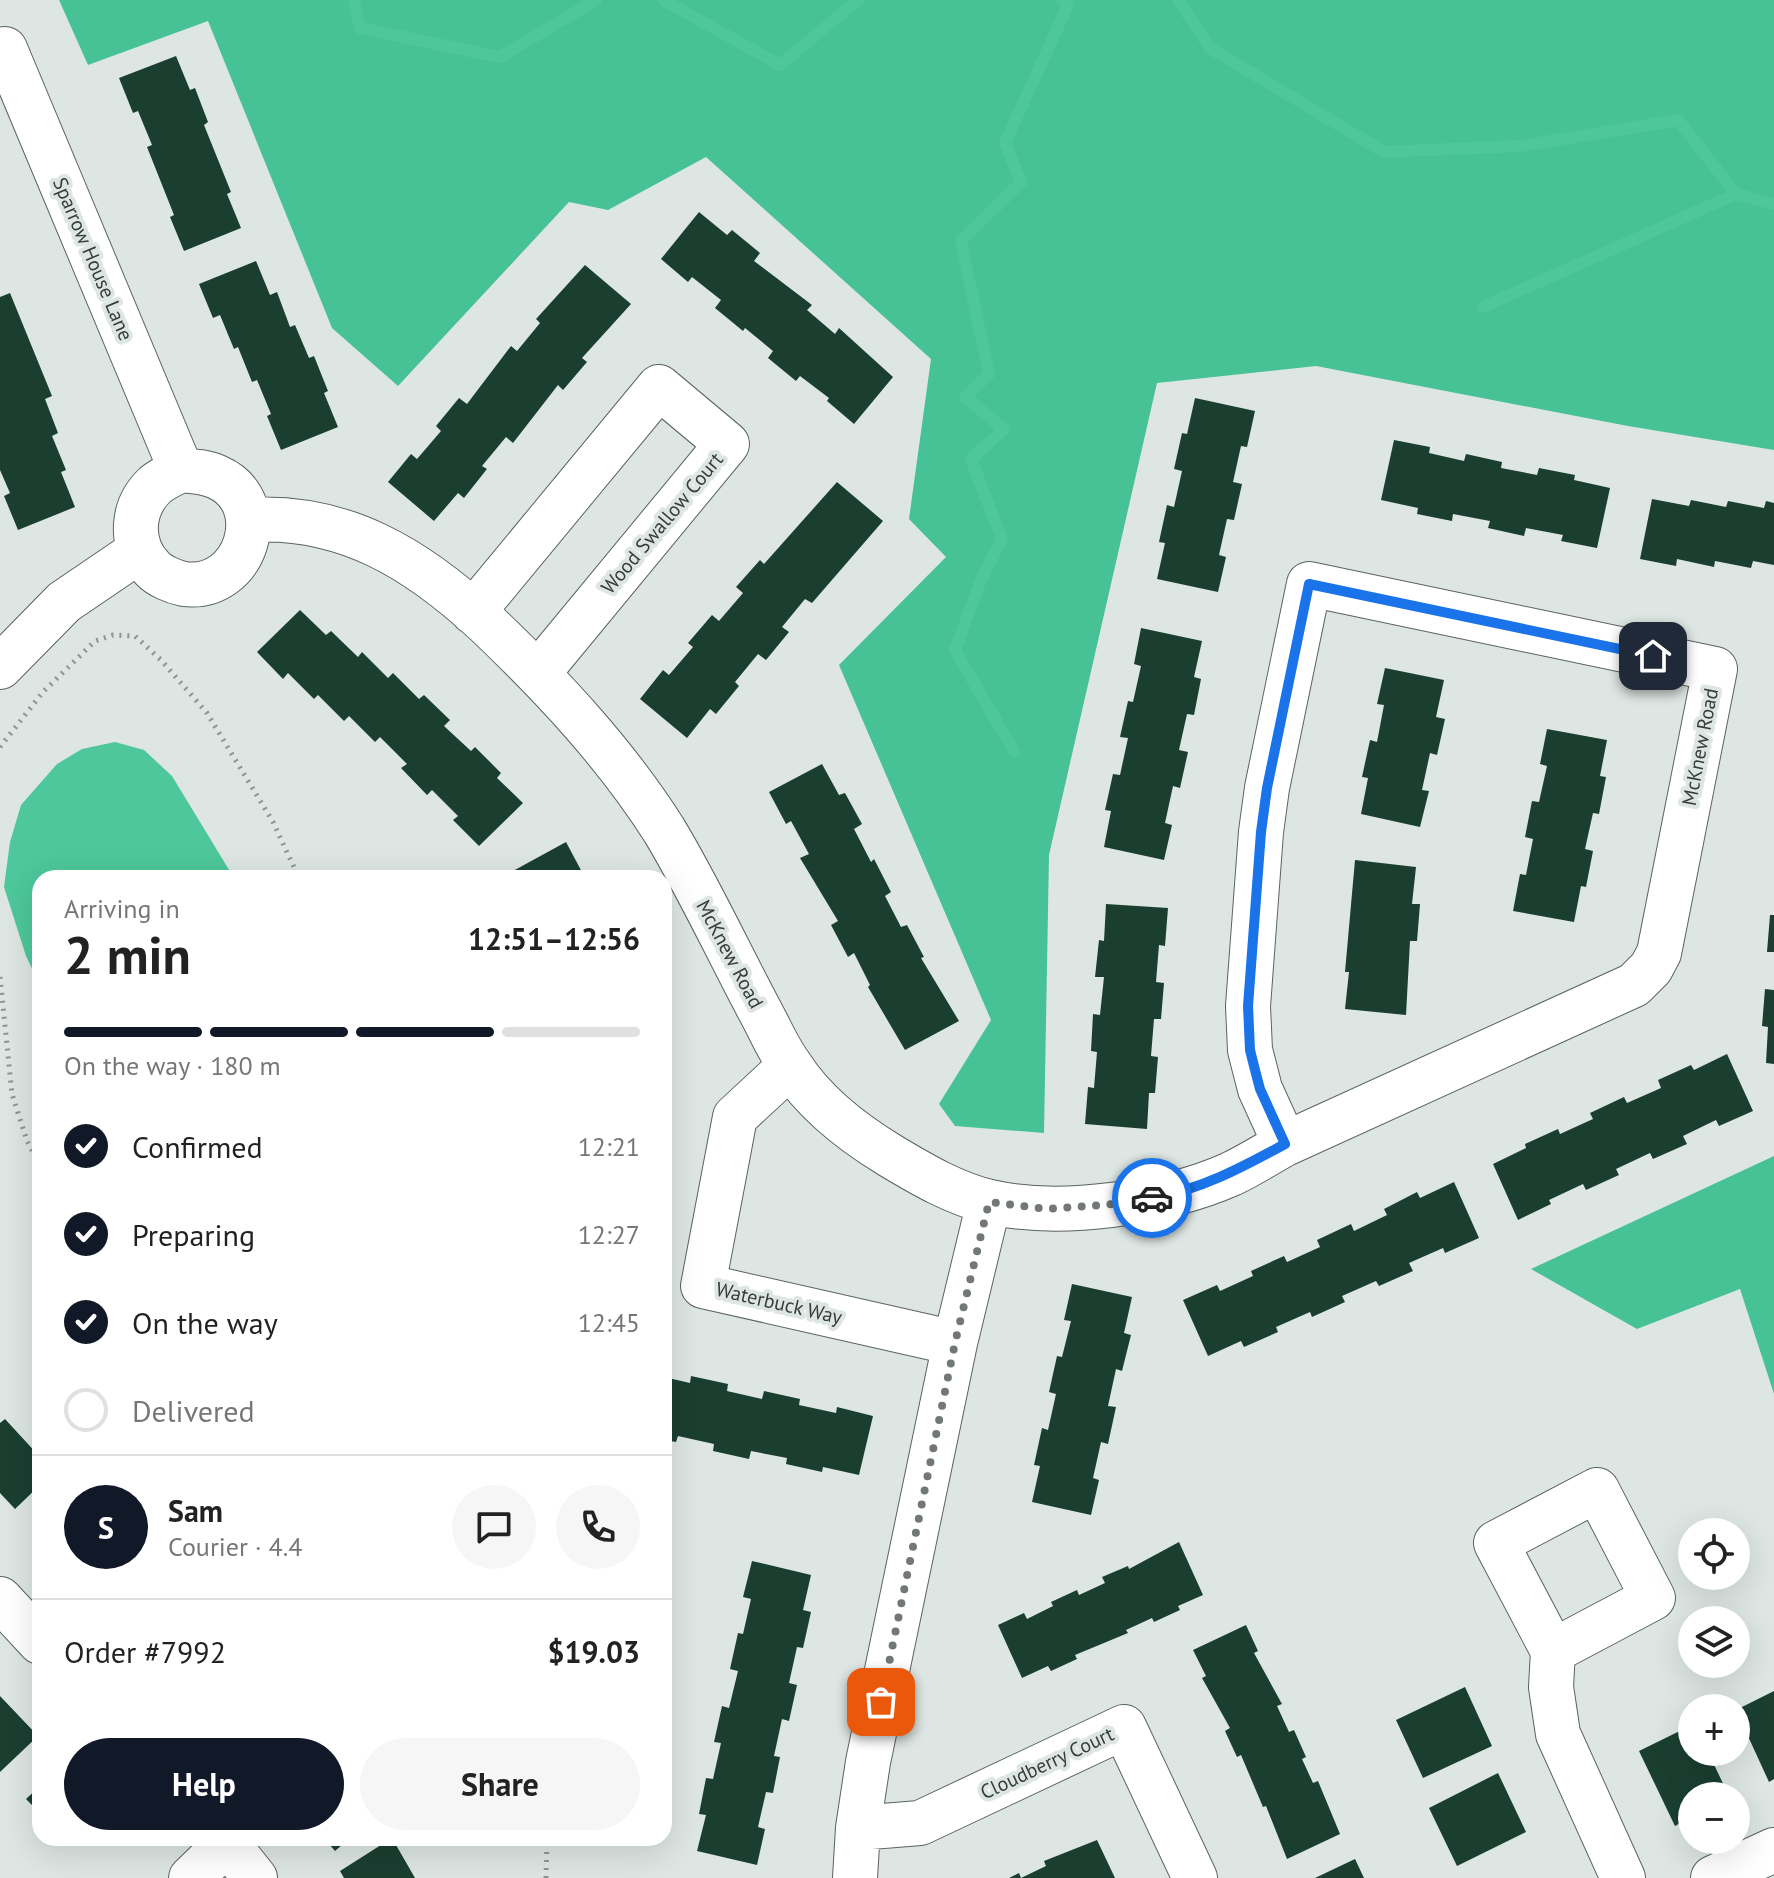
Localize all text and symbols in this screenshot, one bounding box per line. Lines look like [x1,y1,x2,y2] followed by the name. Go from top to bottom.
[47,173,139,345] street label: Sparrow House Lane
[595,447,729,599] street label: Wood Swallow Court
[1619,622,1687,690] pin
[1631,634,1675,678] icon: home
[1676,686,1724,808] street label: McKnew Road
[64,892,180,925] text: Arriving in
[691,895,769,1013] street label: McKnew Road
[468,919,640,958] text: 12:51–12:56
[64,921,191,988] text: 2 min
[64,1049,281,1082] text: On the way · 180 m
[64,1124,108,1168] icon: check
[132,1127,263,1166] text: Confirmed
[578,1130,640,1163] text: 12:21
[1112,1158,1192,1238] courier
[1130,1176,1174,1220] icon: car
[64,1212,108,1256] icon: check
[132,1215,255,1254] text: Preparing
[578,1218,640,1251] text: 12:27
[713,1276,845,1330] street label: Waterbuck Way
[64,1300,108,1344] icon: check
[132,1303,278,1342] text: On the way
[578,1306,640,1339] text: 12:45
[132,1391,255,1430] text: Delivered
[452,1485,536,1569] button: chat
[556,1485,640,1569] button: phone
[168,1491,223,1530] text: Sam
[98,1508,114,1547] text: S
[1678,1518,1750,1854] map controls
[1678,1518,1750,1590] button: locate
[168,1530,302,1563] text: Courier · 4.4
[1678,1606,1750,1678] button: layers
[64,1632,226,1671] text: Order #7992
[548,1632,640,1671] text: $19.03
[847,1668,915,1736] pin
[859,1680,903,1724] icon: bag
[1678,1694,1750,1766] button: +
[976,1721,1118,1805] street label: Cloudberry Court
[64,1738,344,1830] button: Help
[360,1738,640,1830] button: Share
[1678,1782,1750,1854] button: −

